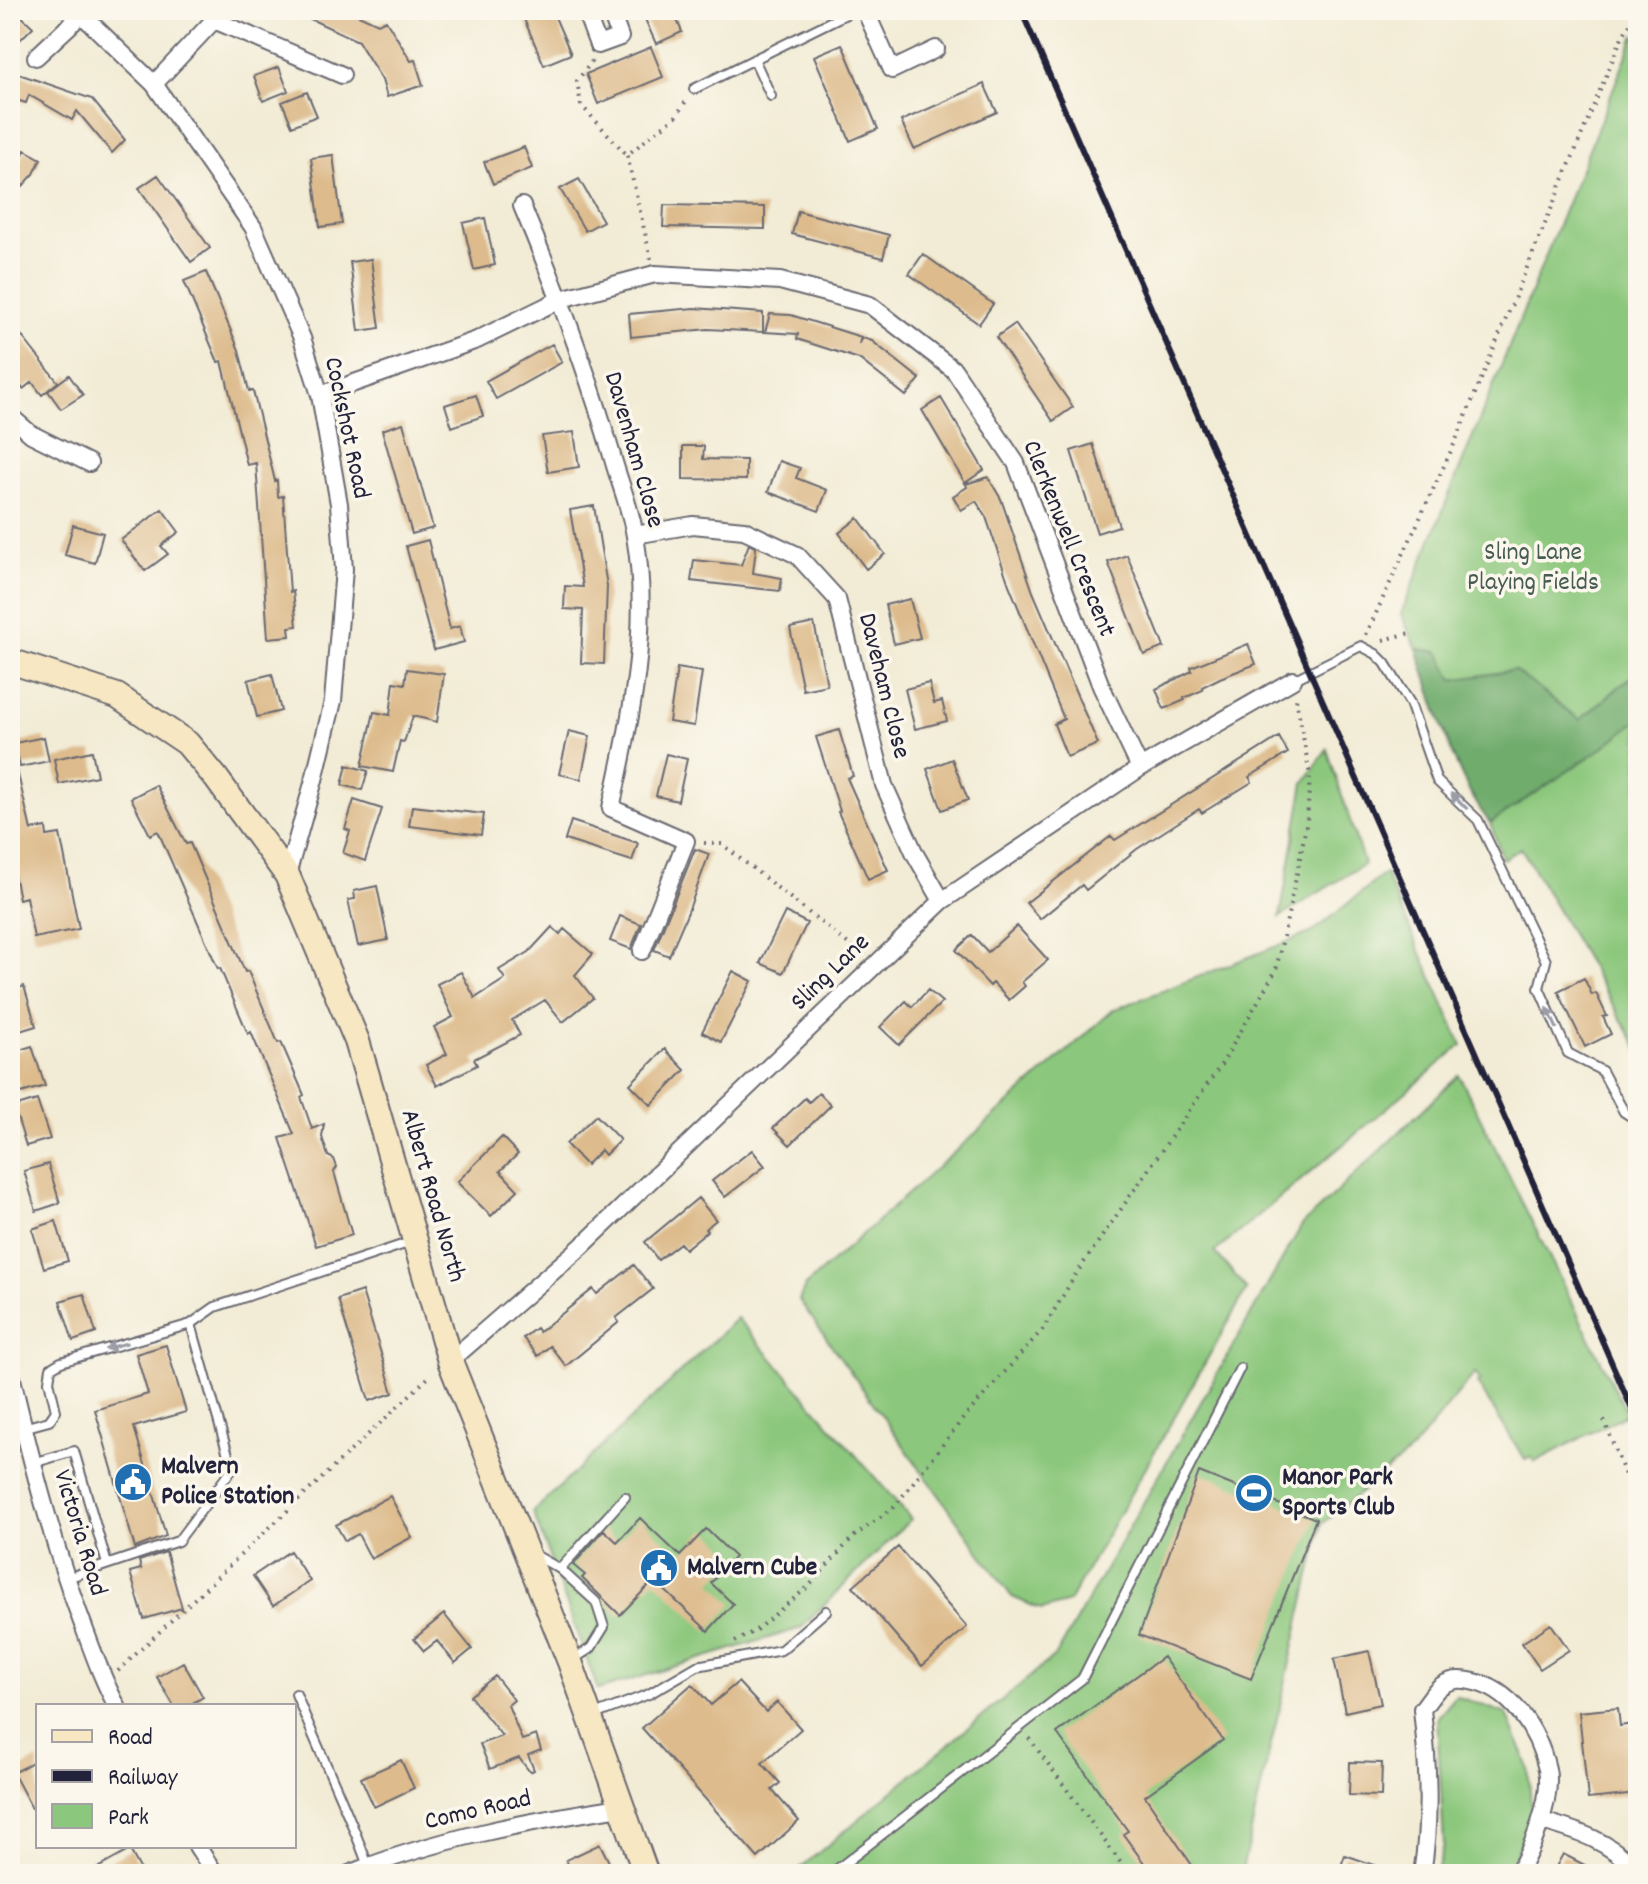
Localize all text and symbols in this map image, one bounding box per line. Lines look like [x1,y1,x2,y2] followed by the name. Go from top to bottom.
[313,354,379,502] street label: Cockshot Road
[593,368,673,532] street label: Davenham Close
[1012,435,1124,643] street label: Clerkenwell Crescent
[1467,535,1599,602] park label: Sling Lane Playing Fields
[847,609,919,763] street label: Daveham Close
[1450,793,1469,811] one-way arrow
[783,926,879,1020] street label: Sling Lane
[1546,1006,1559,1030] one-way arrow
[390,1105,474,1287] street label: Albert Road North
[104,1340,128,1353] one-way arrow
[161,1449,294,1516] place label: Malvern Police Station
[1282,1460,1395,1527] place label: Manor Park Sports Club
[112,1461,154,1503] public building icon: Malvern Police Station
[42,1465,116,1601] street label: Victoria Road
[1233,1472,1275,1514] sports icon: Manor Park Sports Club
[638,1547,680,1589] public building icon: Malvern Cube
[687,1550,817,1587] place label: Malvern Cube
[36,1704,296,1848] legend
[108,1722,153,1756] text: Road
[108,1762,179,1796] text: Railway
[421,1781,535,1841] street label: Como Road
[108,1802,149,1836] text: Park

